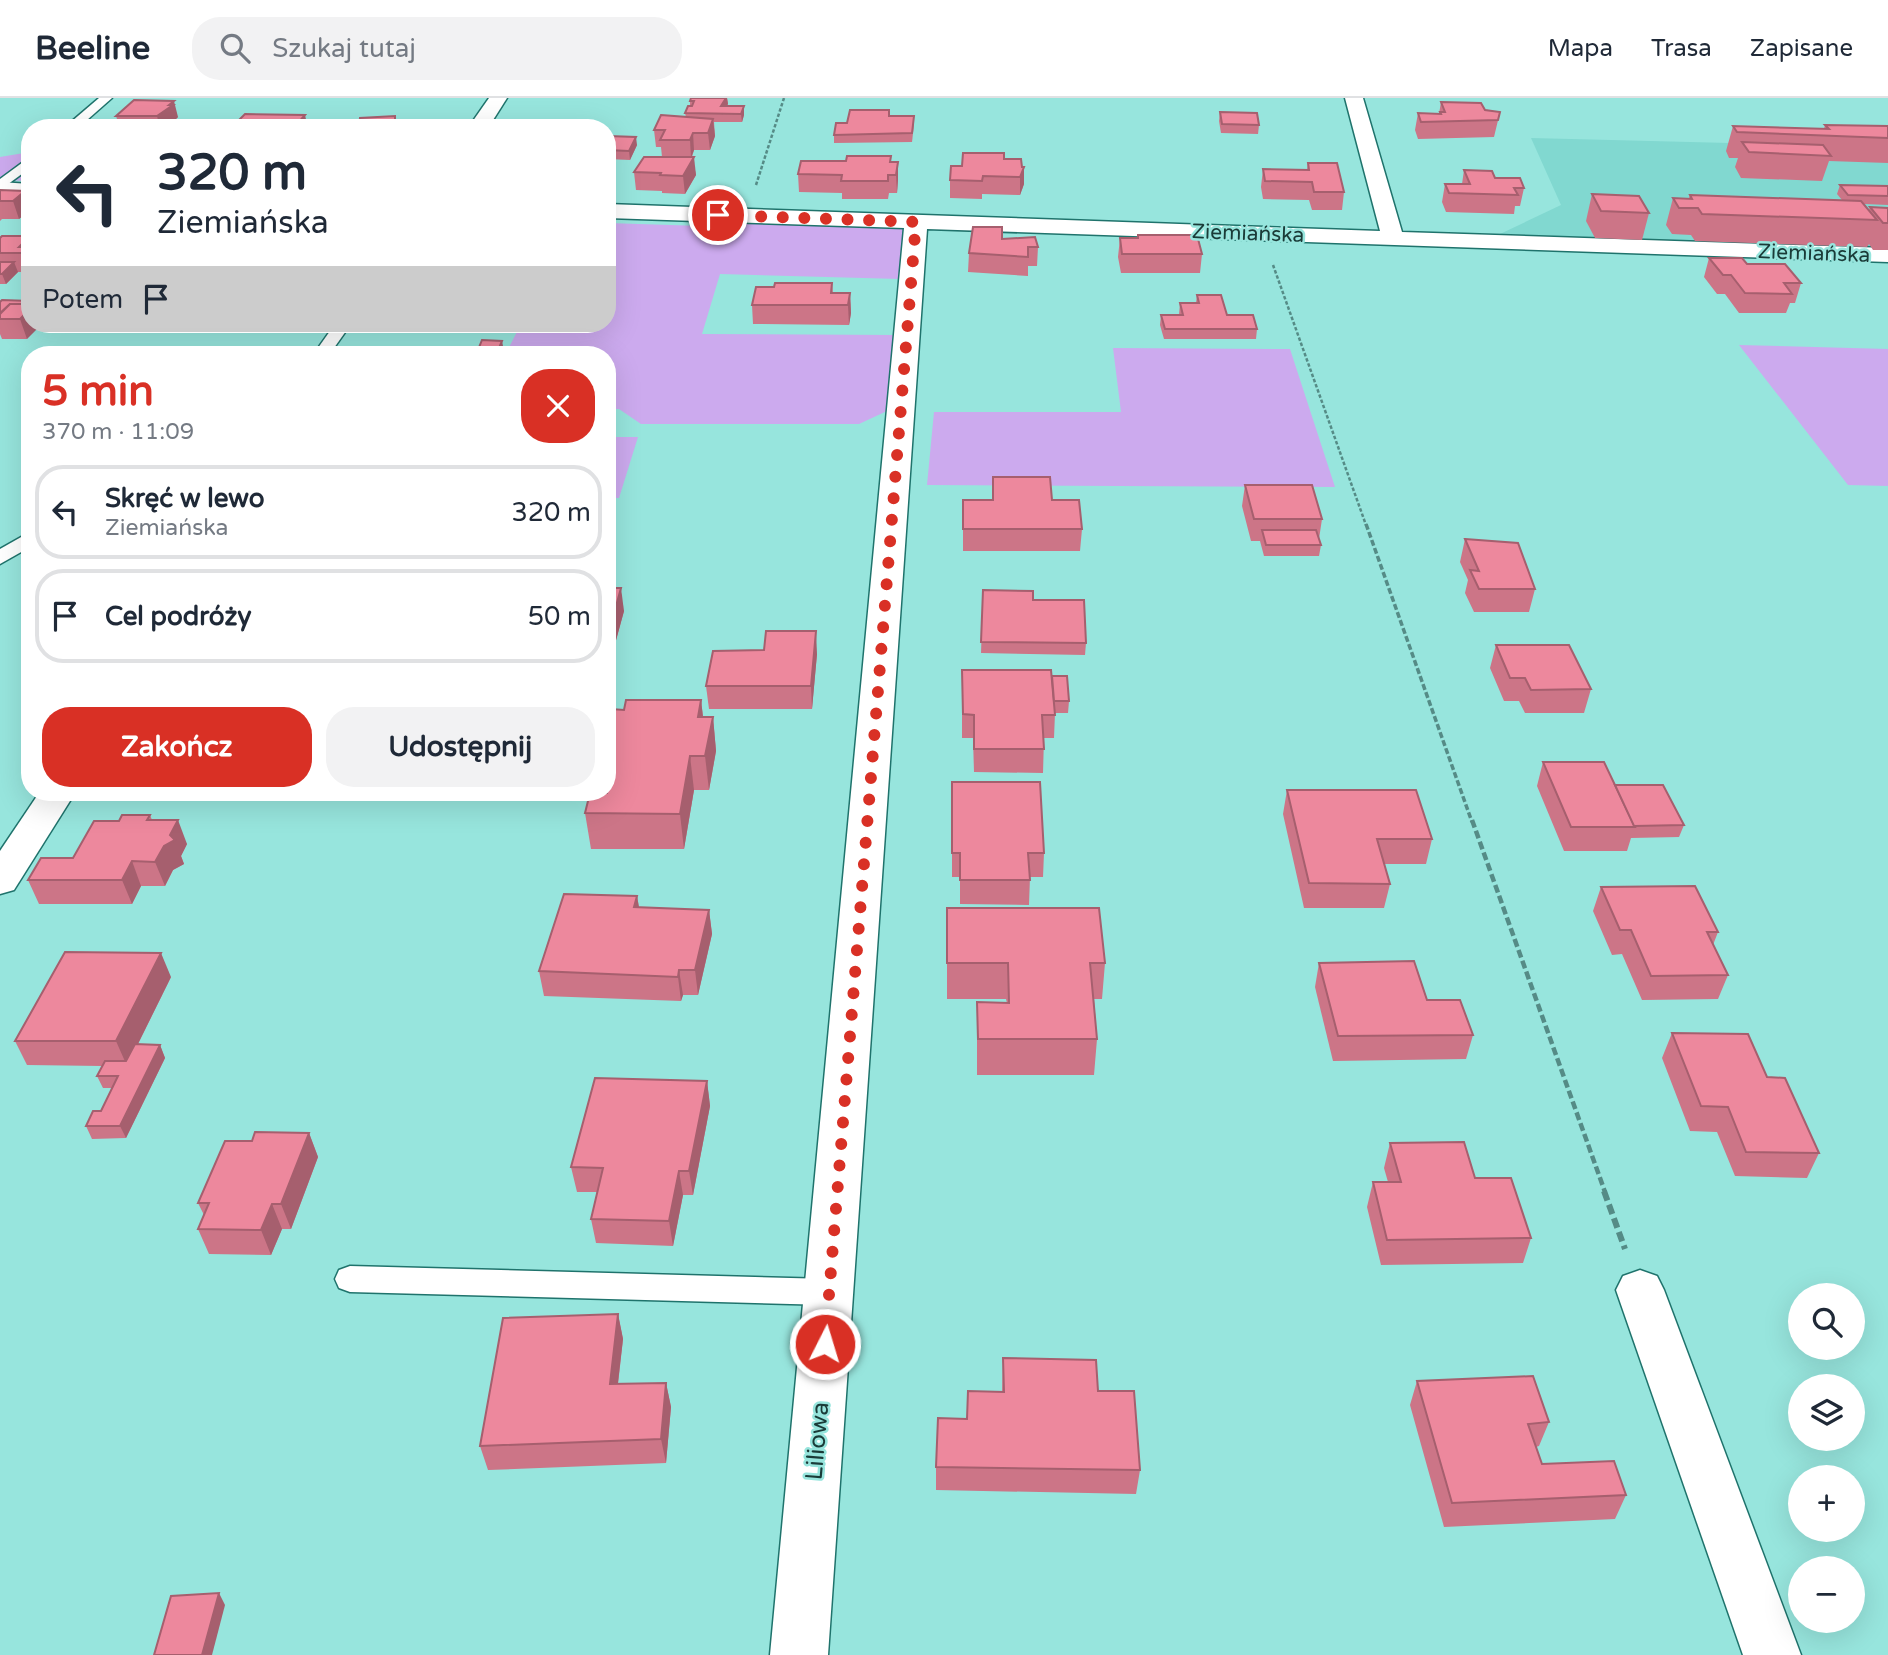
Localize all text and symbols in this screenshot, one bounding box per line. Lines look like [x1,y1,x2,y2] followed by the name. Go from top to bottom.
[192,17,682,80] search box
[35,29,150,68] text: Beeline
[216,29,254,67] icon: search
[272,33,416,64] text: Szukaj tutaj
[1548,34,1613,63] text: Mapa
[1651,34,1712,63] text: Trasa
[1750,34,1853,63] text: Zapisane
[157,144,307,203] text: 320 m
[42,147,133,238] icon: left
[688,185,748,245] pin
[699,196,737,234] icon: arrive
[157,204,329,242] text: Ziemiańska
[1191,219,1305,248] street label: Ziemiańska
[1757,239,1871,268] street label: Ziemiańska
[137,280,175,318] icon: arrive
[42,284,123,315] text: Potem
[42,366,154,417] text: 5 min
[521,369,595,443] button: close
[42,418,194,446] text: 370 m · 11:09
[105,483,265,514] text: Skręć w lewo
[46,493,84,531] icon: left
[511,497,591,528] text: 320 m
[105,514,228,542] text: Ziemiańska
[46,597,84,635] icon: arrive
[105,601,252,632] text: Cel podróży
[528,601,591,632] text: 50 m
[42,707,312,787] button: Zakończ
[326,707,595,787] button: Udostępnij
[1788,1283,1865,1633] map controls
[1788,1283,1865,1360] button: search
[788,1307,862,1381] position arrow
[1788,1374,1865,1451] button: layers
[800,1401,835,1481] street label: Liliowa
[1788,1465,1865,1542] button: +
[1788,1556,1865,1633] button: −

